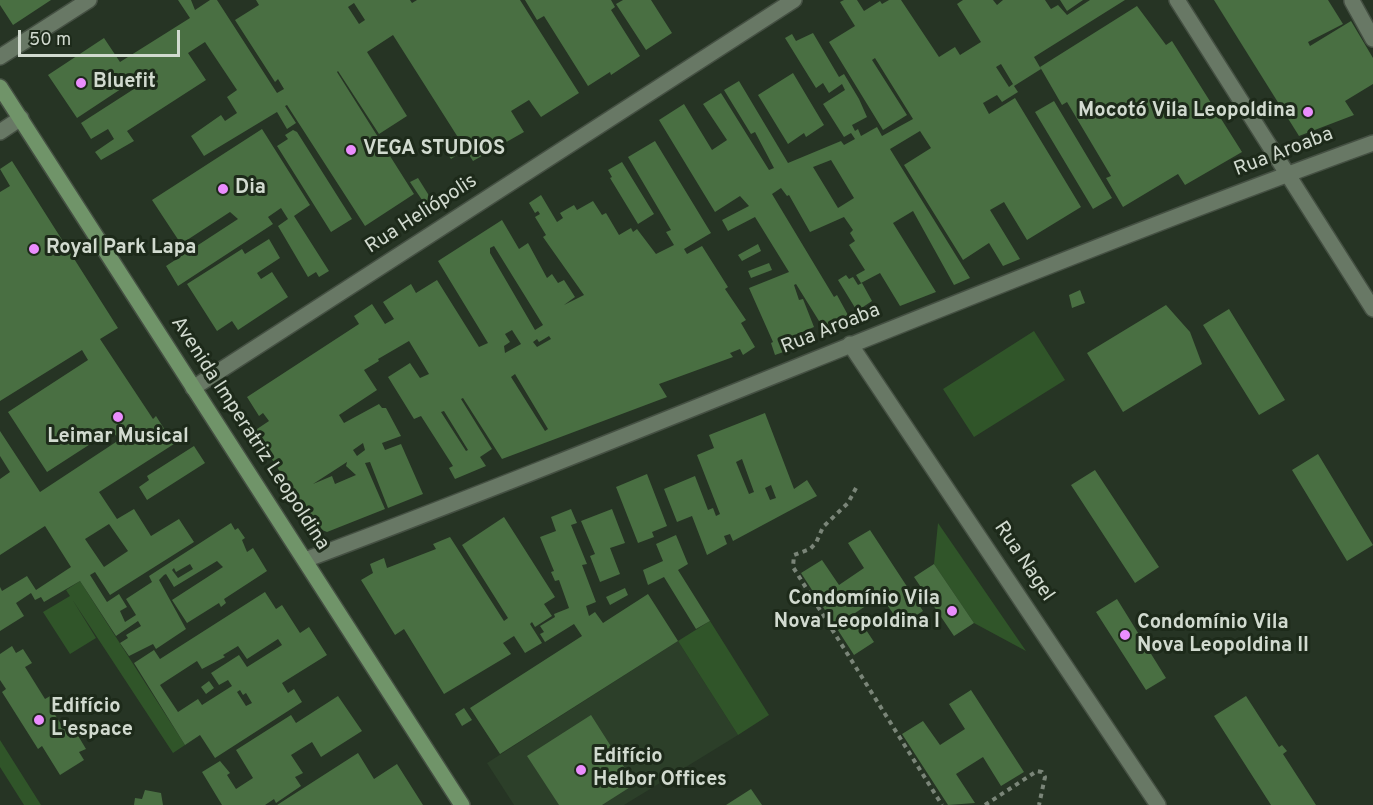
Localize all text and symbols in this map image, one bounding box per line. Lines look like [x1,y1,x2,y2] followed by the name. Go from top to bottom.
[21,18,183,56] scale bar
[29,29,71,52] text: 50 m
[93,71,156,95] place label: Bluefit
[74,76,88,90] marker: Bluefit
[1078,100,1296,124] place label: Mocotó Vila Leopoldina
[1301,105,1315,119] marker: Mocotó Vila Leopoldina
[1231,123,1337,183] street label: Rua Aroaba
[363,138,505,162] place label: VEGA STUDIOS
[344,143,358,157] marker: VEGA STUDIOS
[362,170,482,260] street label: Rua Heliópolis
[235,177,266,201] place label: Dia
[216,182,230,196] marker: Dia
[46,237,196,261] place label: Royal Park Lapa
[27,242,41,256] marker: Royal Park Lapa
[778,299,884,361] street label: Rua Aroaba
[164,313,334,555] street label: Avenida Imperatriz Leopoldina
[111,410,125,424] marker: Leimar Musical
[47,426,189,450] place label: Leimar Musical
[988,518,1058,606] street label: Rua Nagel
[774,588,940,635] place label: Condomínio Vila Nova Leopoldina I
[945,604,959,618] marker: Condomínio Vila Nova Leopoldina I
[1137,612,1309,659] place label: Condomínio Vila Nova Leopoldina II
[1118,628,1132,642] marker: Condomínio Vila Nova Leopoldina II
[51,696,133,743] place label: Edifício L'espace
[32,713,46,727] marker: Edifício L'espace
[593,746,727,793] place label: Edifício Helbor Offices
[574,763,588,777] marker: Edifício Helbor Offices

